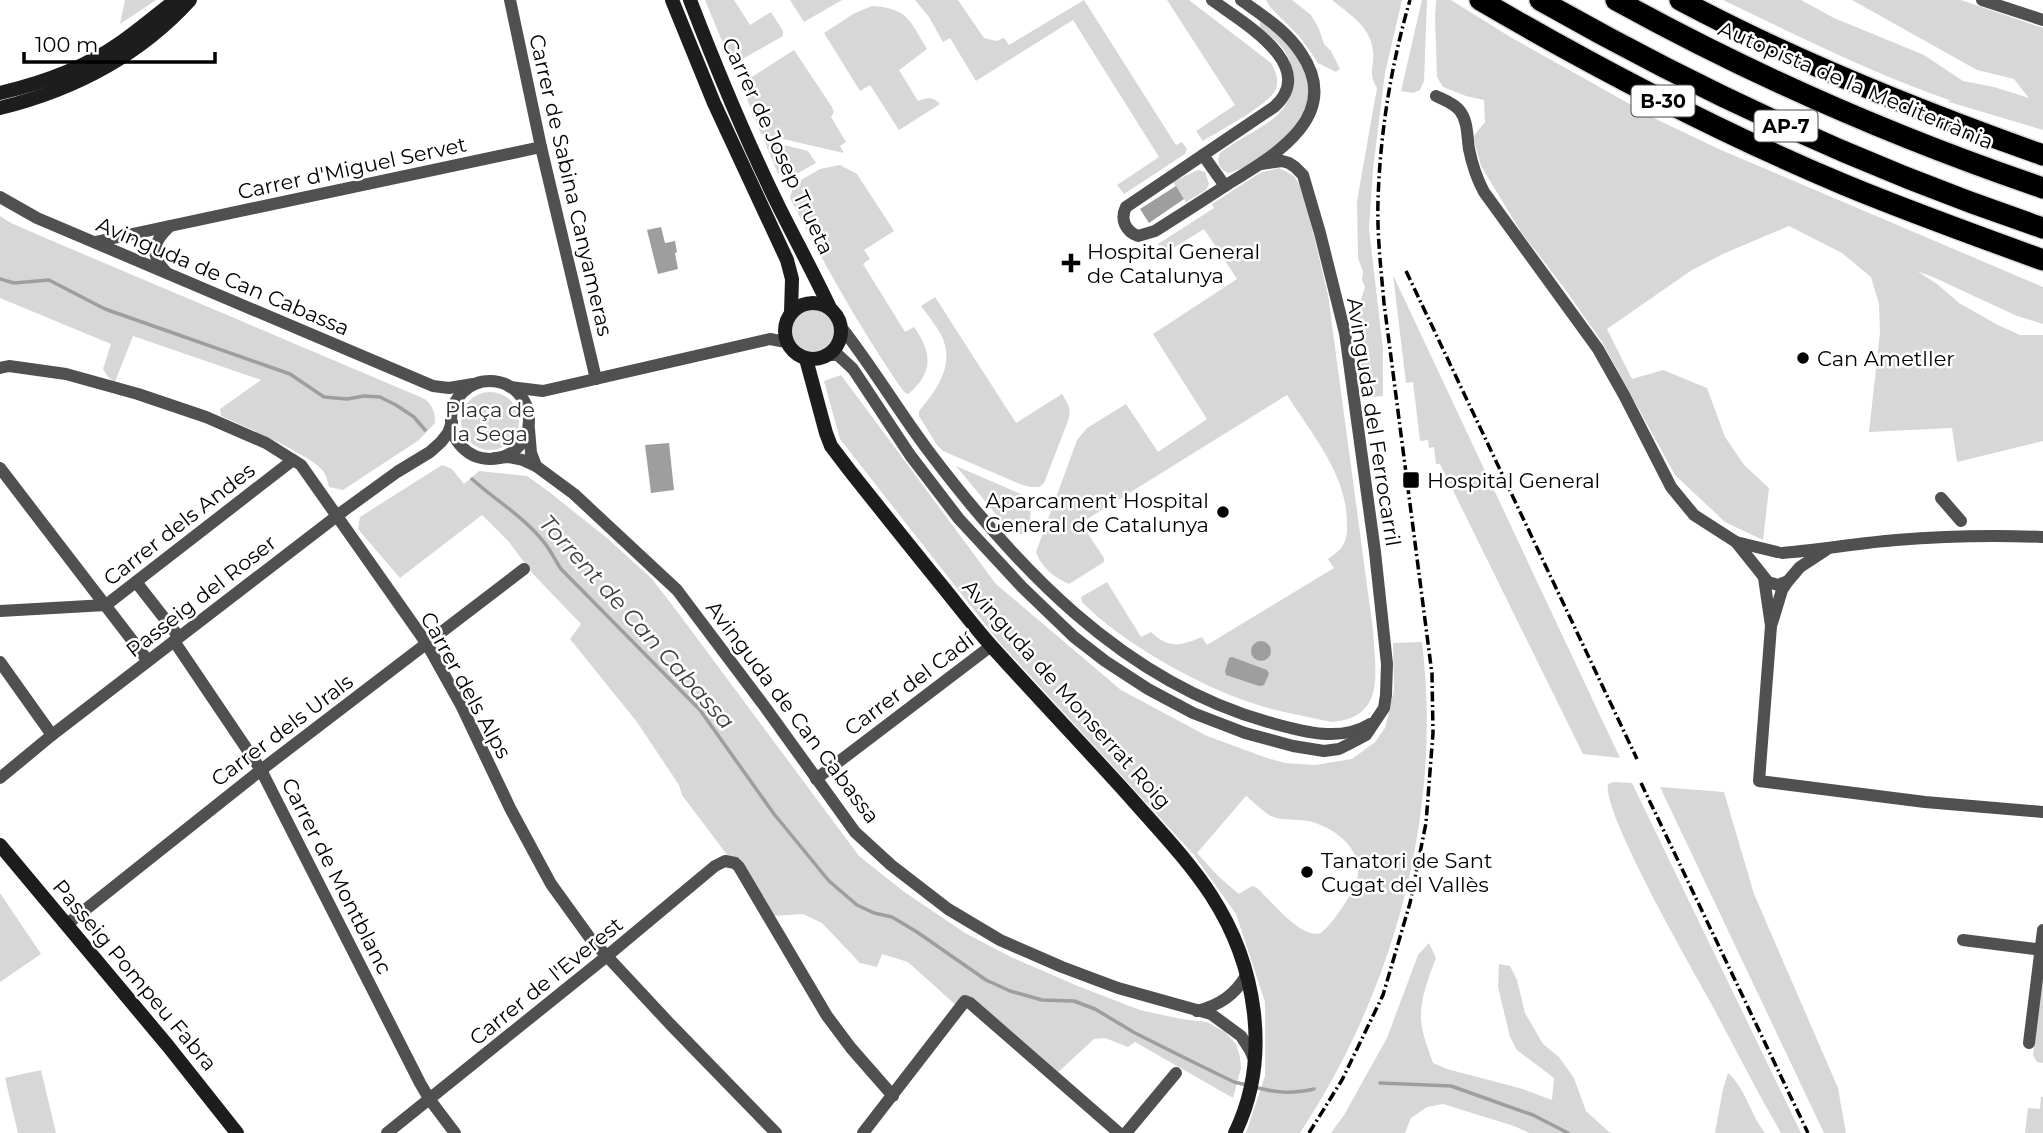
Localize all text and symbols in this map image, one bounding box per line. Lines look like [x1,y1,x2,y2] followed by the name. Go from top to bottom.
[1715,16,1997,154] street label: Autopista de la Mediterrània
[24,21,215,65] scale bar
[35,32,98,57] text: 100 m
[524,32,618,338] street label: Carrer de Sabina Canyameras
[717,34,839,258] street label: Carrer de Josep Trueta
[1632,86,1694,116] road number: B-30
[1754,110,1817,142] road number: AP-7
[235,132,469,204] street label: Carrer d'Miguel Servet
[93,211,353,341] street label: Avinguda de Can Cabassa
[1087,239,1260,288] place label: Hospital General de Catalunya
[1061,253,1081,273] marker: Hospital General de Catalunya
[1342,296,1406,548] street label: Avinguda del Ferrocarril
[1817,346,1955,371] place label: Can Ametller
[1795,350,1811,366] marker: Can Ametller
[445,397,535,446] park label: Plaça de la Sega
[98,457,260,591] street label: Carrer dels Andes
[1427,468,1600,493] place label: Hospital General
[1401,470,1421,490] marker: Hospital General
[985,488,1209,537] place label: Aparcament Hospital General de Catalunya
[1215,504,1231,520] marker: Aparcament Hospital General de Catalunya
[533,509,741,735] water label: Torrent de Can Cabassa
[121,530,281,662] street label: Passeig del Roser
[957,574,1177,814] street label: Avinguda de Monserrat Roig
[701,596,885,828] street label: Avinguda de Can Cabassa
[415,607,517,763] street label: Carrer dels Alps
[839,627,980,741] street label: Carrer del Cadí
[206,669,358,791] street label: Carrer dels Urals
[277,774,397,978] street label: Carrer de Montblanc
[1321,848,1493,897] place label: Tanatori de Sant Cugat del Vallès
[1299,864,1315,880] marker: Tanatori de Sant Cugat del Vallès
[48,874,222,1076] street label: Passeig Pompeu Fabra
[464,912,628,1050] street label: Carrer de l'Everest

